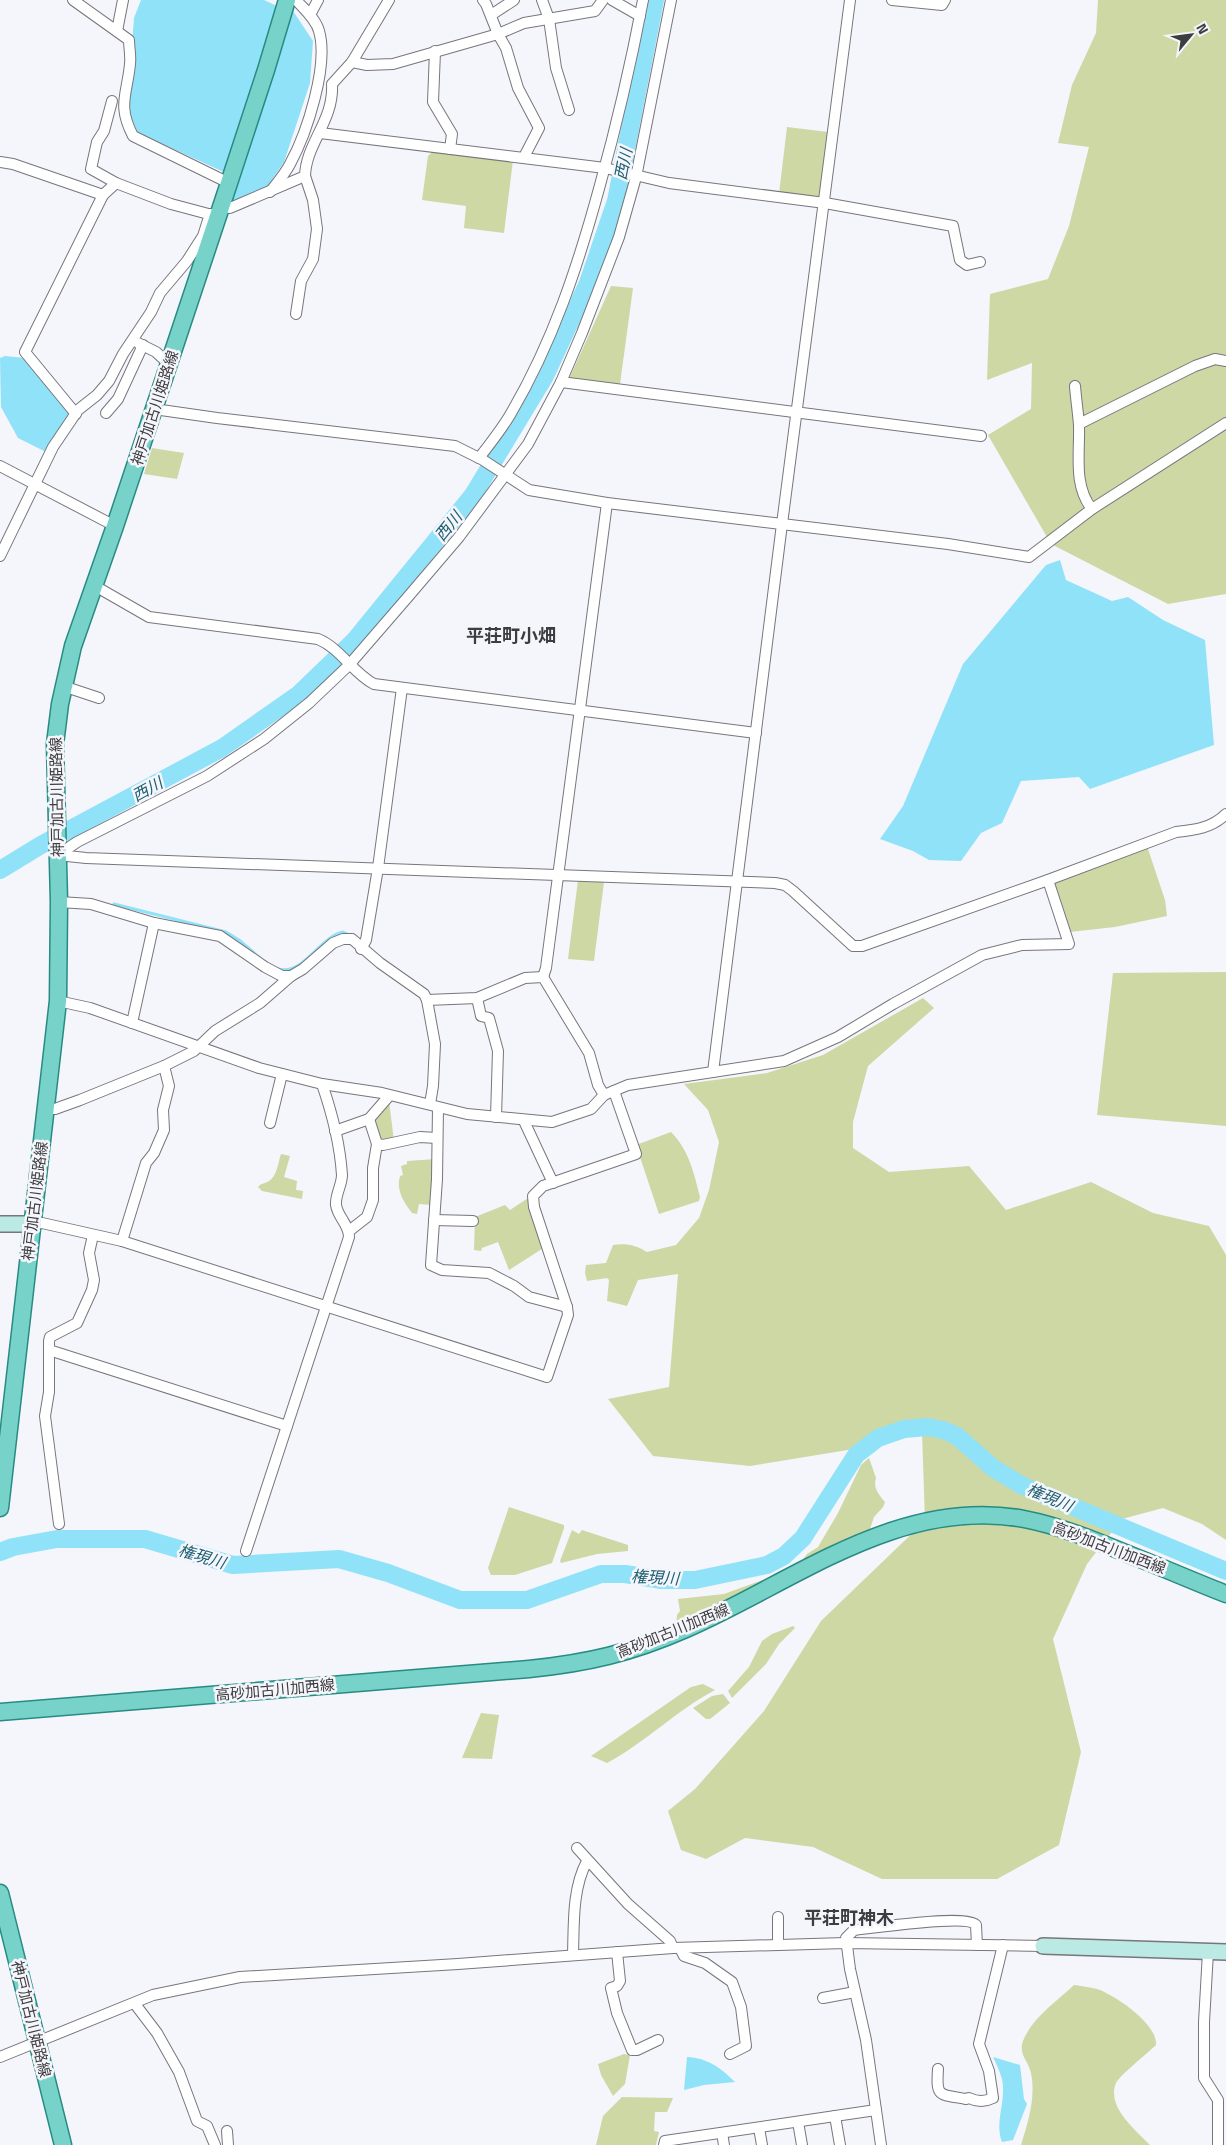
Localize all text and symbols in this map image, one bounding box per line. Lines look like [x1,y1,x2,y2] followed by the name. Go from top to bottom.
[1166,10,1216,60] north arrow
[1191,19,1214,38] text: N
[608,144,638,182] water label: 西川
[125,347,184,468] street label: 神戸加古川姫路線
[429,504,469,546] water label: 西川
[466,622,556,649] district label: 平荘町小畑
[44,737,69,857] street label: 神戸加古川姫路線
[127,770,169,807] water label: 西川
[16,1140,53,1262] street label: 神戸加古川姫路線
[1023,1477,1079,1518] water label: 権現川
[1049,1515,1169,1580] street label: 高砂加古川加西線
[176,1538,230,1575] water label: 権現川
[630,1564,682,1590] water label: 権現川
[613,1597,733,1664] street label: 高砂加古川加西線
[214,1673,336,1706] street label: 高砂加古川加西線
[804,1904,894,1931] district label: 平荘町神木
[6,1958,57,2080] street label: 神戸加古川姫路線

